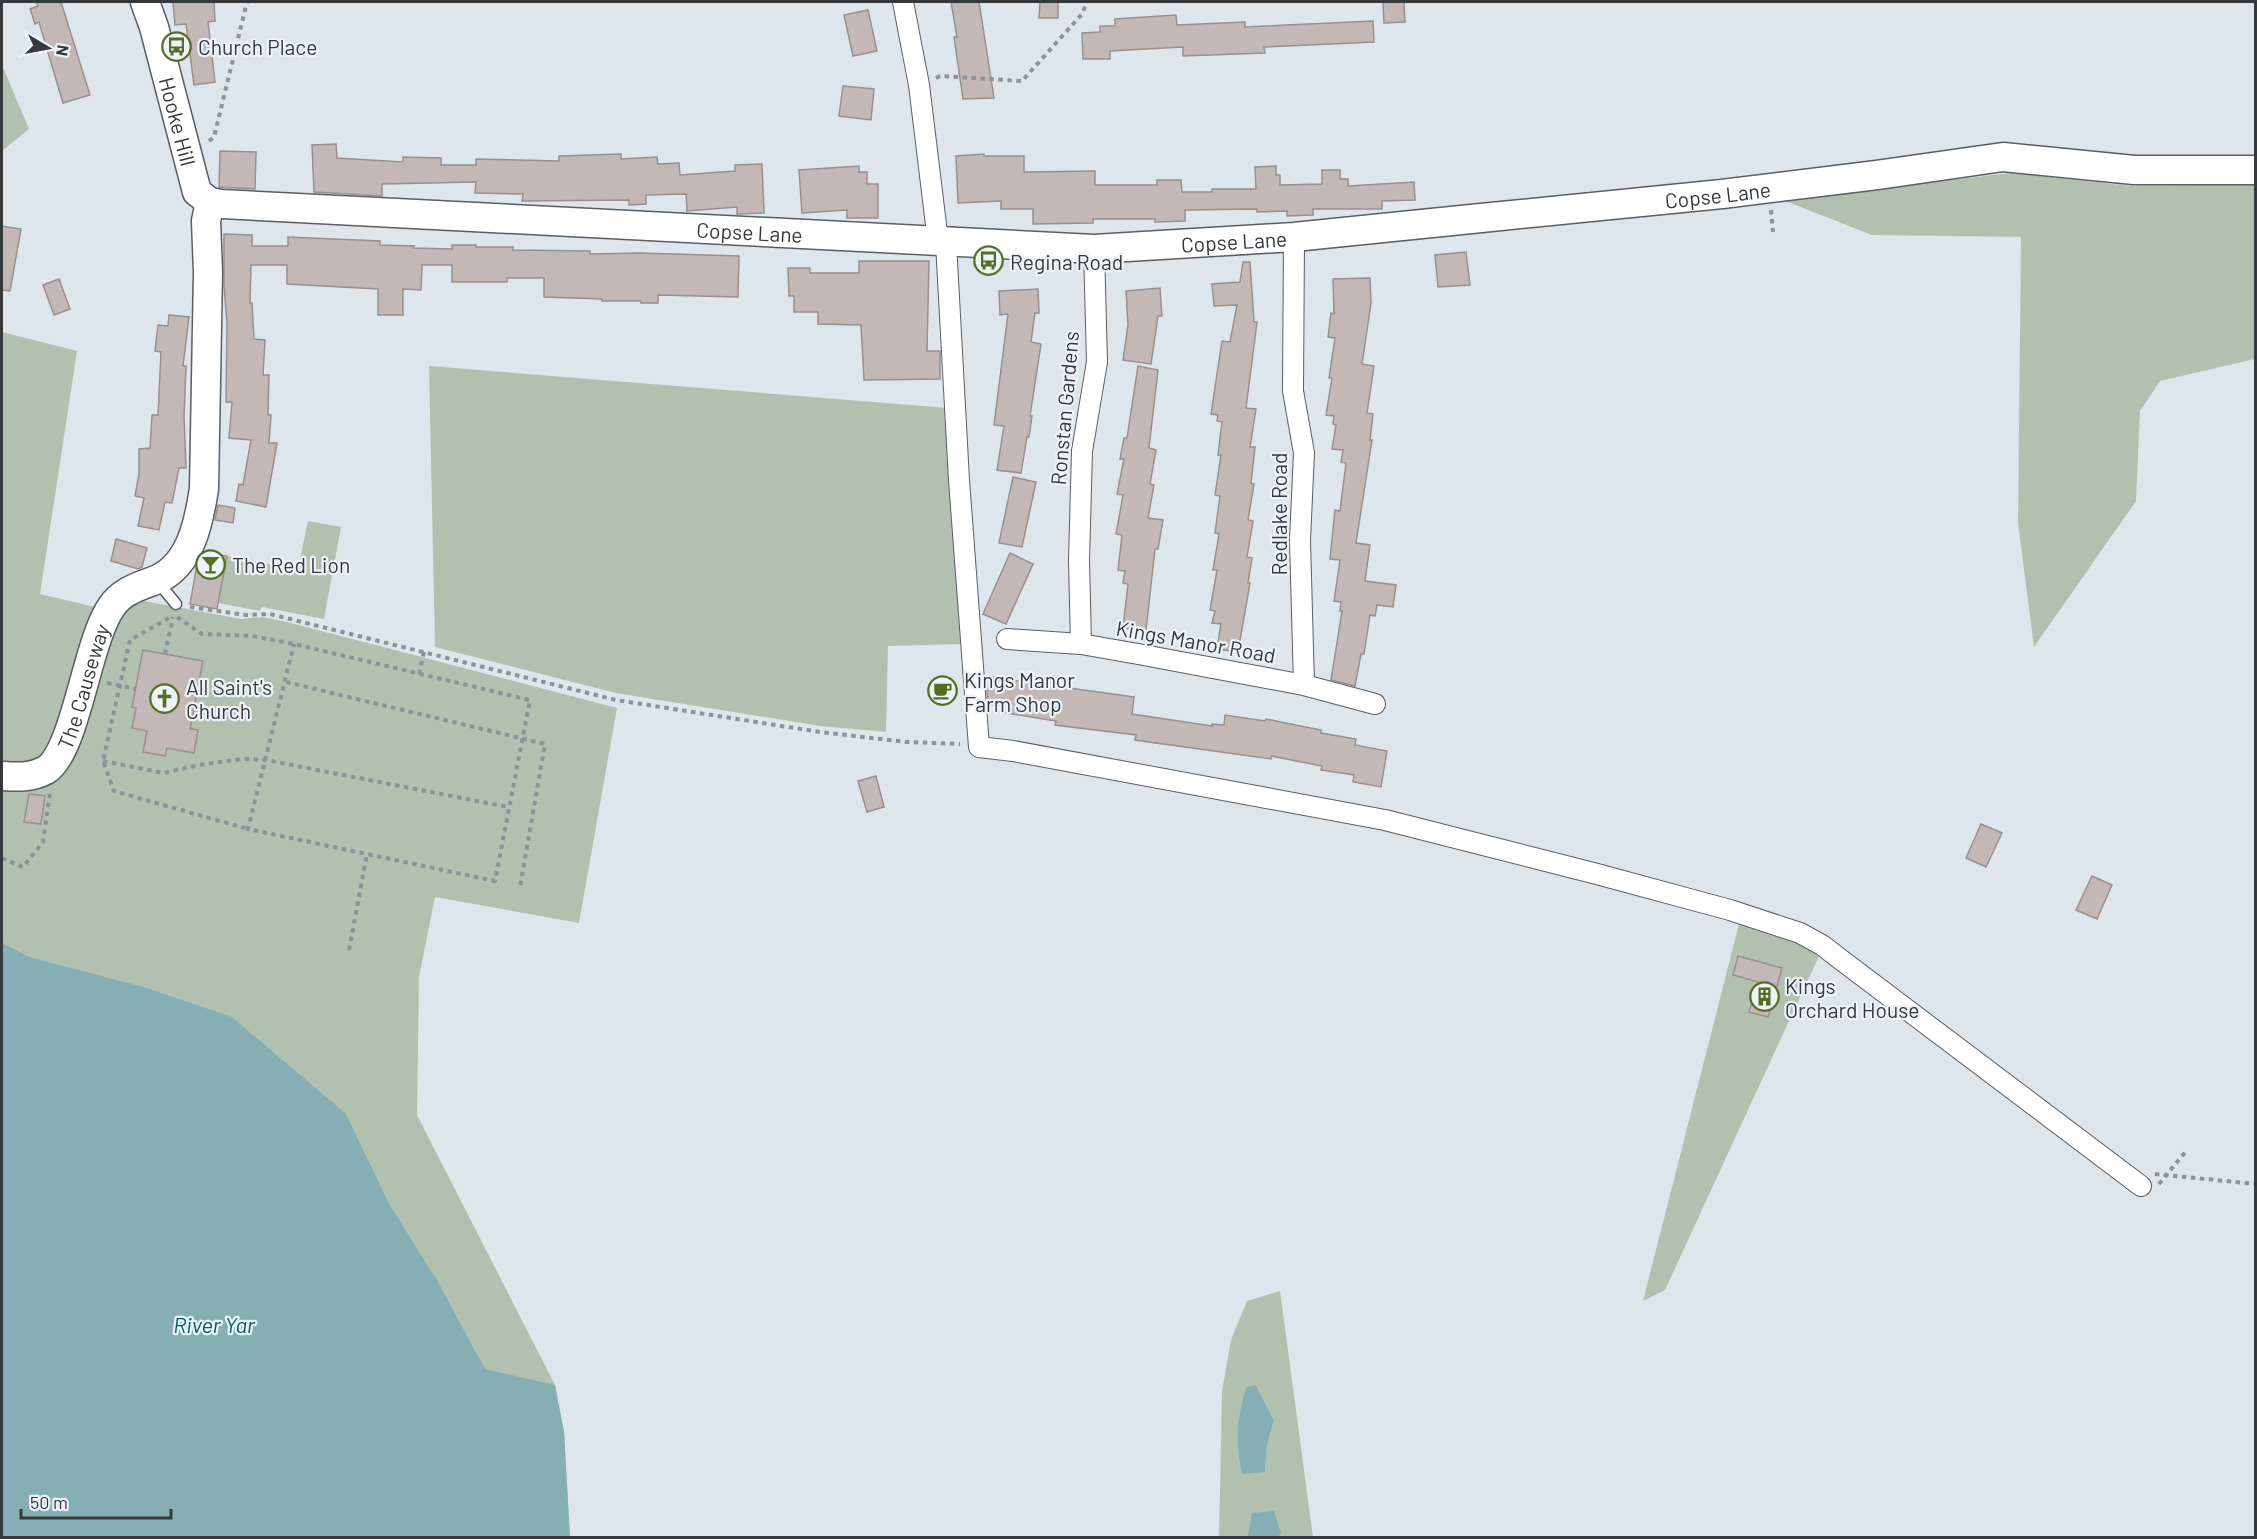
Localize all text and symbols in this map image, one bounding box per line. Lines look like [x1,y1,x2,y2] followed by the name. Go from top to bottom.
[18,18,78,78] north arrow
[161,30,193,62] bus stop icon: Church Place
[198,34,317,59] place label: Church Place
[53,44,74,58] text: N
[155,74,202,168] street label: Hooke Hill
[1664,176,1772,212] street label: Copse Lane
[696,216,803,246] street label: Copse Lane
[1180,225,1288,256] street label: Copse Lane
[973,245,1005,277] bus stop icon: Regina Road
[1010,249,1123,274] place label: Regina Road
[1045,330,1083,486] street label: Ronstan Gardens
[1266,453,1291,575] street label: Redlake Road
[195,548,227,580] bar icon: The Red Lion
[232,552,350,577] place label: The Red Lion
[1114,615,1278,667] street label: Kings Manor Road
[51,620,114,753] street label: The Causeway
[964,667,1075,716] place label: Kings Manor Farm Shop
[186,674,272,723] place label: All Saint's Church
[927,675,959,707] cafe icon: Kings Manor Farm Shop
[149,682,181,714] church icon: All Saint's Church
[1785,973,1920,1022] place label: Kings Orchard House
[1748,981,1780,1013] building icon: Kings Orchard House
[173,1311,256,1337] water label: River Yar
[21,1482,171,1520] scale bar
[30,1491,68,1513] text: 50 m

